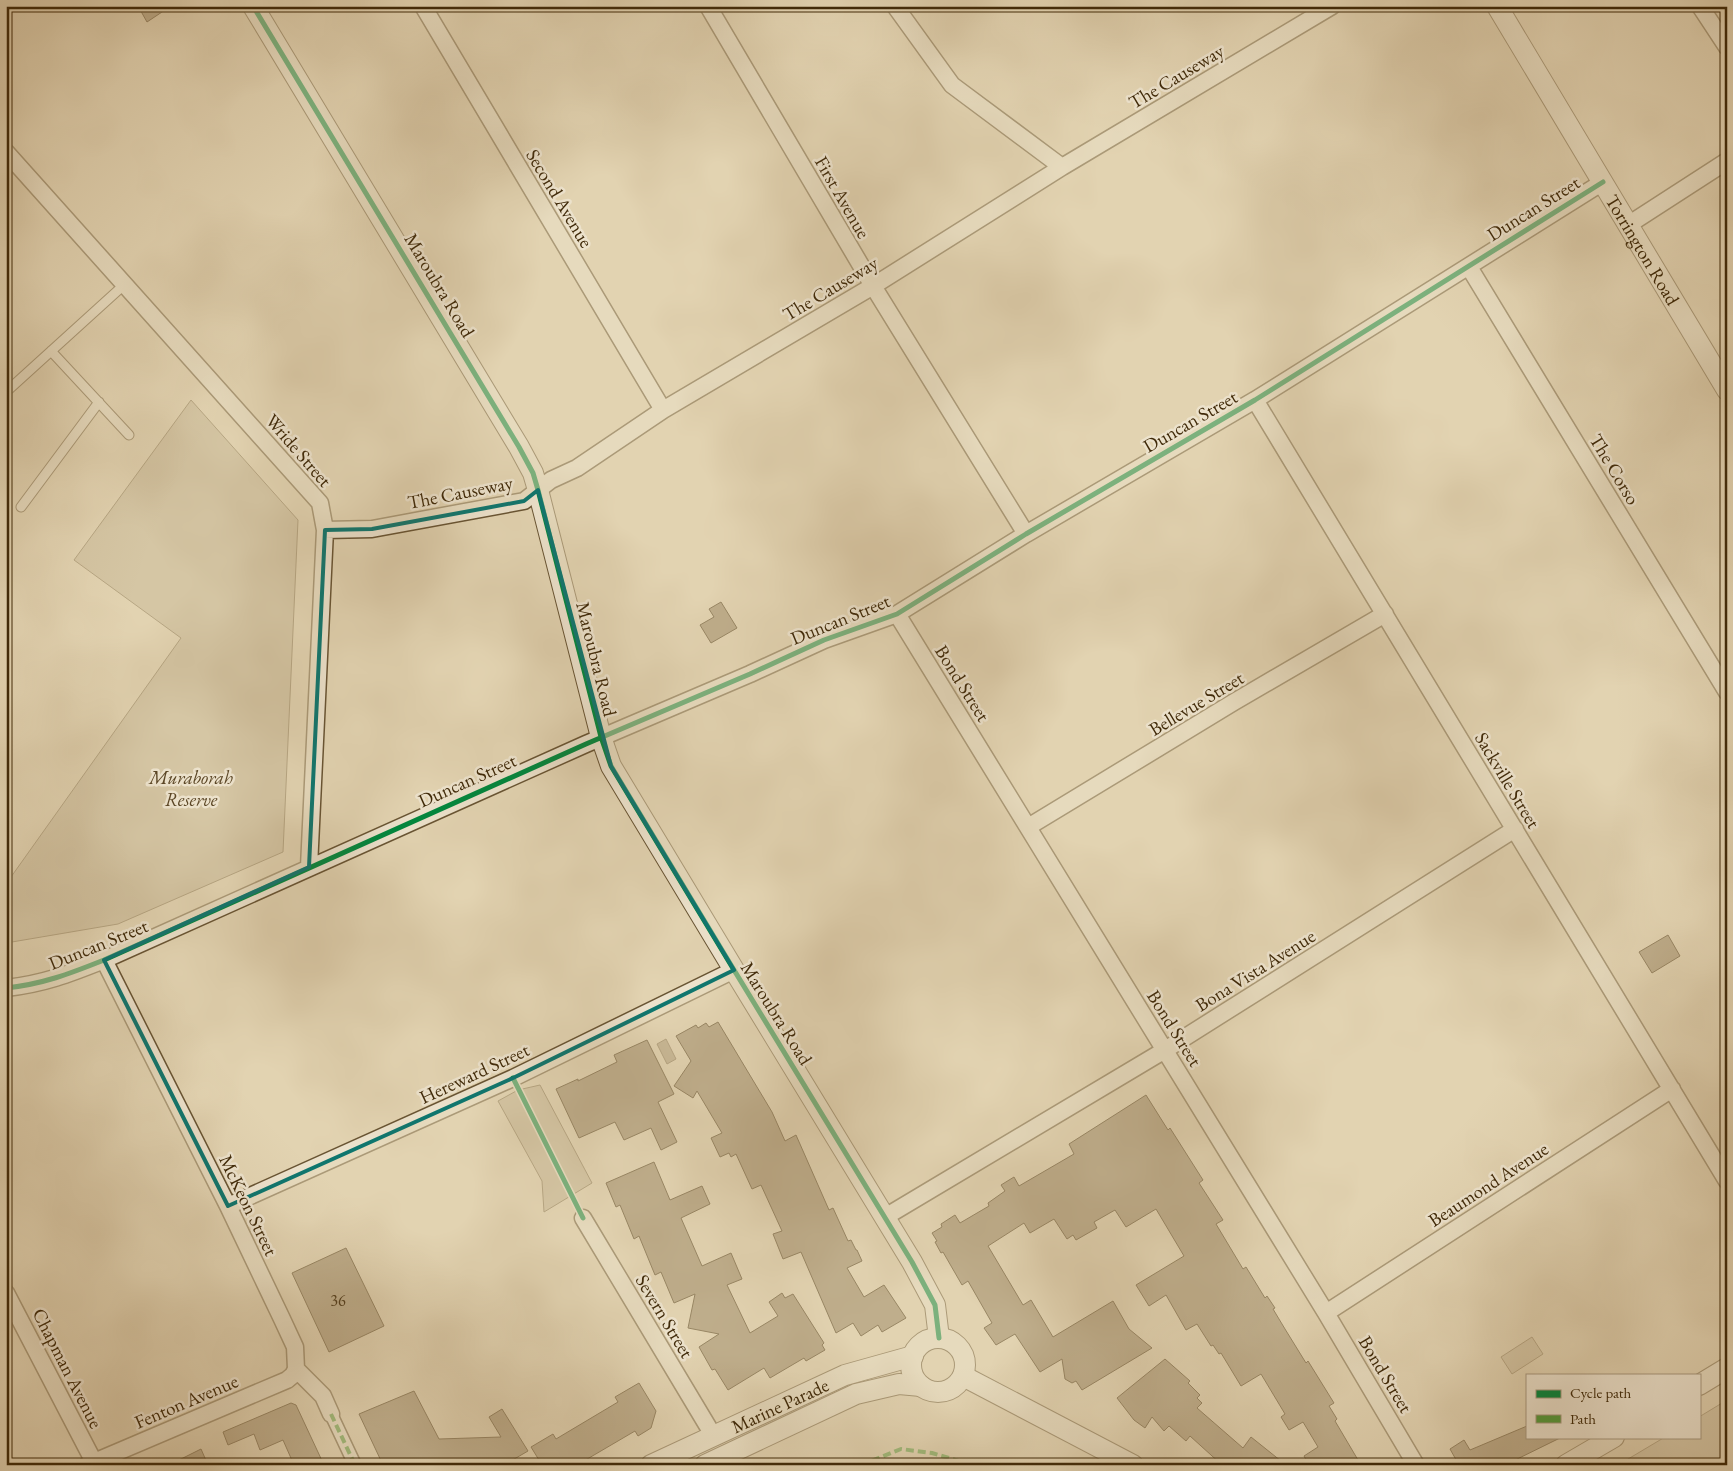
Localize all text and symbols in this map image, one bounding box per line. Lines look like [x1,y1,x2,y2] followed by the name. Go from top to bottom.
[1124,38,1229,115] street label: The Causeway
[520,144,599,252] street label: Second Avenue
[809,152,876,243] street label: First Avenue
[1482,170,1584,247] street label: Duncan Street
[1600,190,1686,310] street label: Torrington Road
[399,229,481,342] street label: Maroubra Road
[778,250,883,327] street label: The Causeway
[1139,384,1242,459] street label: Duncan Street
[260,408,337,492] street label: Wride Street
[1584,429,1646,509] street label: The Corso
[405,470,516,515] street label: The Causeway
[787,588,894,651] street label: Duncan Street
[570,599,623,719] street label: Maroubra Road
[929,640,996,726] street label: Bond Street
[1144,665,1248,742] street label: Bellevue Street
[1469,727,1546,833] street label: Sackville Street
[414,748,520,813] street label: Duncan Street
[148,765,233,812] park label: Muraborah Reserve
[45,913,152,976] street label: Duncan Street
[1191,924,1320,1017] street label: Bona Vista Avenue
[735,957,818,1070] street label: Maroubra Road
[1141,985,1208,1071] street label: Bond Street
[415,1037,533,1110] street label: Hereward Street
[1423,1136,1553,1233] street label: Beaumond Avenue
[213,1150,284,1260] street label: McKeon Street
[630,1270,699,1363] street label: Severn Street
[330,1290,346,1311] house number: 36
[27,1304,109,1432] street label: Chapman Avenue
[1353,1331,1418,1417] street label: Bond Street
[131,1368,242,1435] street label: Fenton Avenue
[727,1372,833,1439] street label: Marine Parade
[1526,1374,1700,1438] legend
[1570,1383,1632,1402] text: Cycle path
[1570,1409,1596,1428] text: Path

